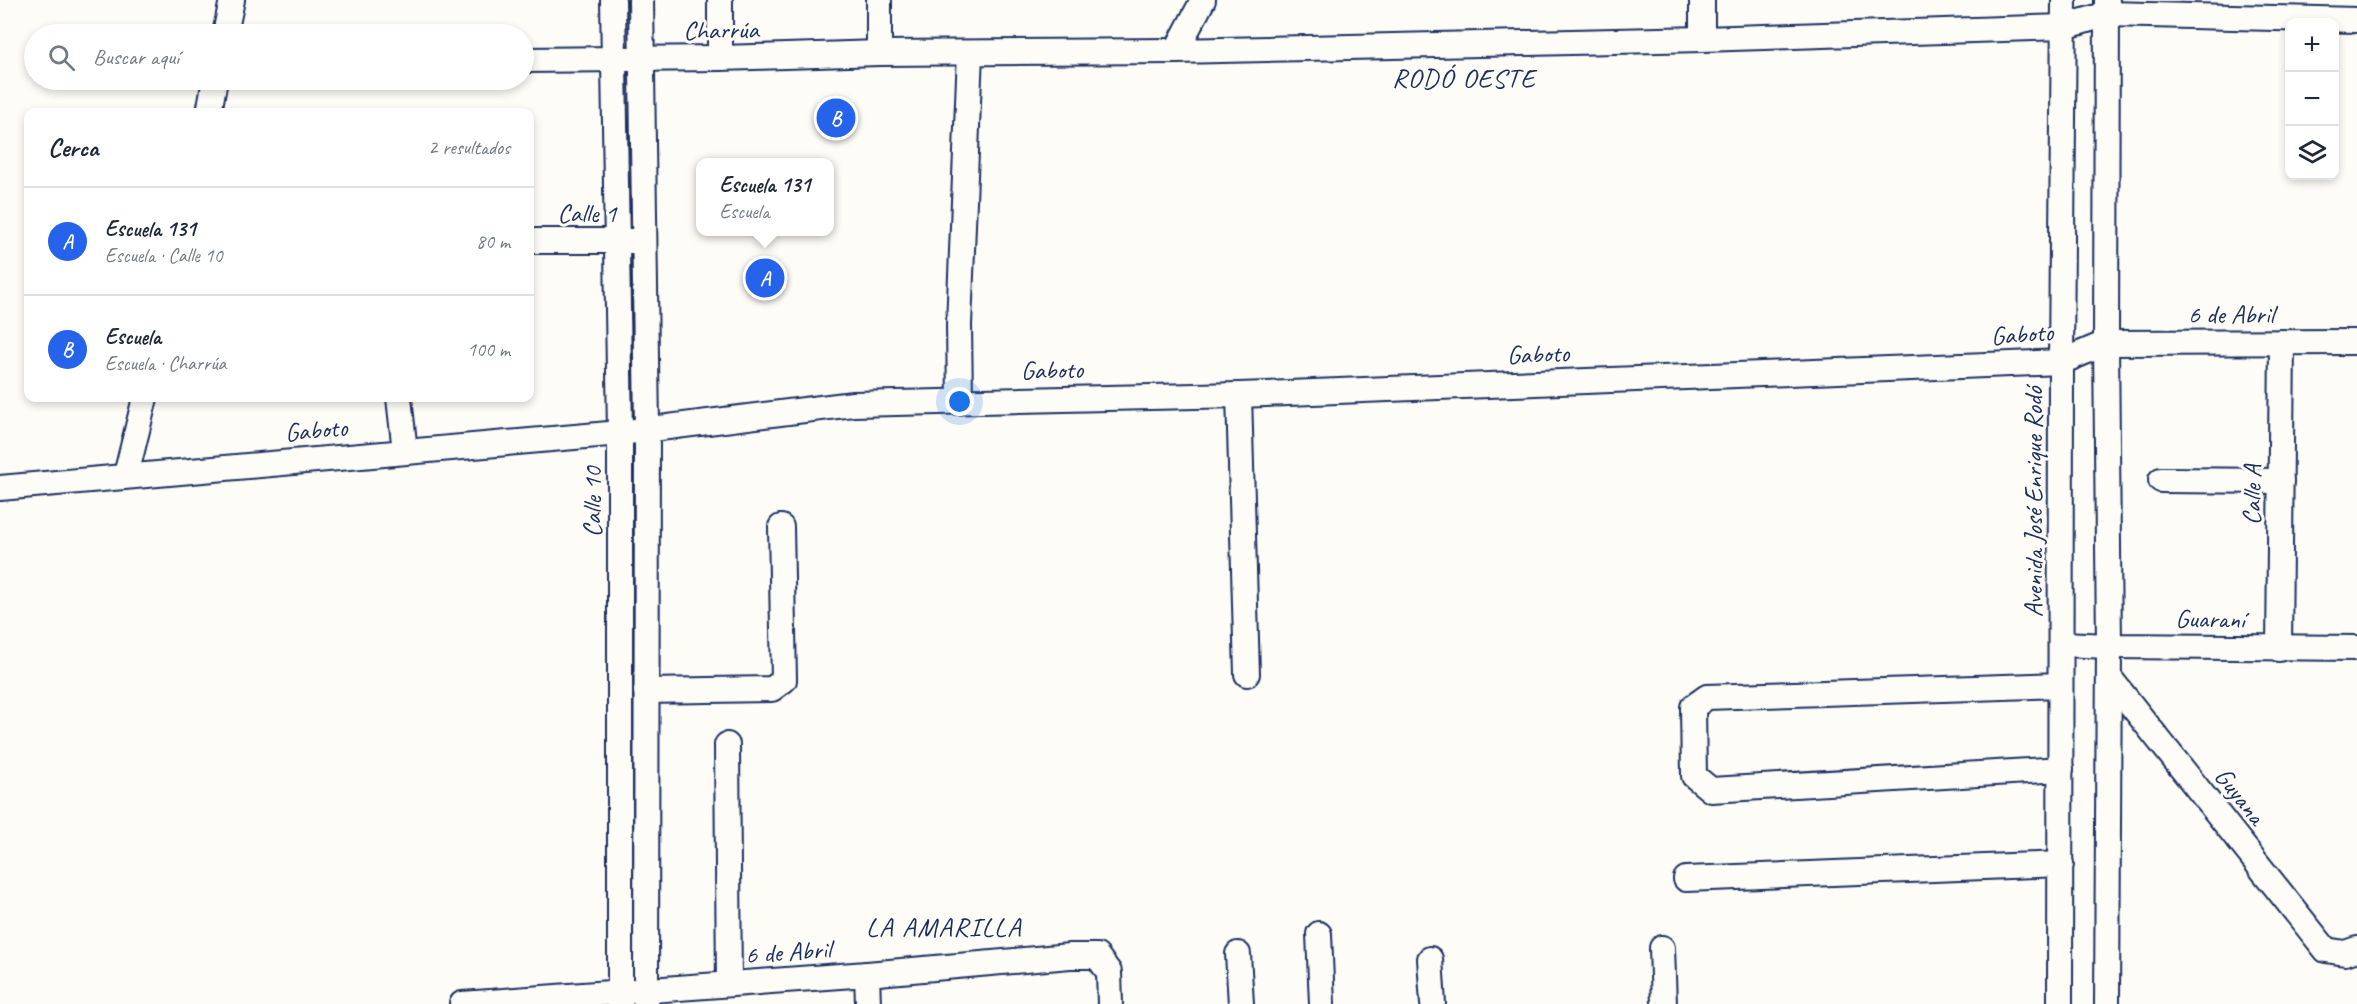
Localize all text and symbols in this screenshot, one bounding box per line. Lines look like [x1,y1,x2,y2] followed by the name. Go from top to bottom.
[683,13,761,47] street label: Charrúa
[2285,18,2339,180] map controls
[2285,18,2339,72] button: +
[24,24,534,90] search box
[45,41,78,74] icon: search
[93,43,179,71] text: Buscar aquí
[1392,61,1538,95] district label: RODÓ OESTE
[2285,72,2339,126] button: −
[816,96,856,140] pin: B
[2285,126,2339,180] button: layers
[48,131,98,164] text: Cerca
[428,135,510,160] text: 2 resultados
[696,158,834,236] popup
[719,171,811,199] text: Escuela 131
[558,197,618,230] street label: Calle 1
[719,199,769,224] text: Escuela
[105,215,196,243] text: Escuela 131
[62,229,73,254] text: A
[476,229,510,254] text: 80 m
[105,243,223,268] text: Escuela · Calle 10
[746,256,784,300] pin: A
[2188,298,2279,331] street label: 6 de Abril
[1990,315,2056,353] street label: Gaboto
[105,323,161,351] text: Escuela
[1506,336,1572,372] street label: Gaboto
[62,337,73,362] text: B
[467,337,510,362] text: 100 m
[105,351,226,376] text: Escuela · Charrúa
[1021,353,1085,387] street label: Gaboto
[2017,383,2050,617] street label: Avenida José Enrique Rodó
[945,387,974,416] your location
[284,411,350,449] street label: Gaboto
[2235,463,2269,525] street label: Calle A
[576,464,609,537] street label: Calle 10
[2175,602,2250,636] street label: Guaraní
[2207,761,2274,833] street label: Guyana
[866,910,1022,944] district label: LA AMARILLA
[744,932,837,971] street label: 6 de Abril

